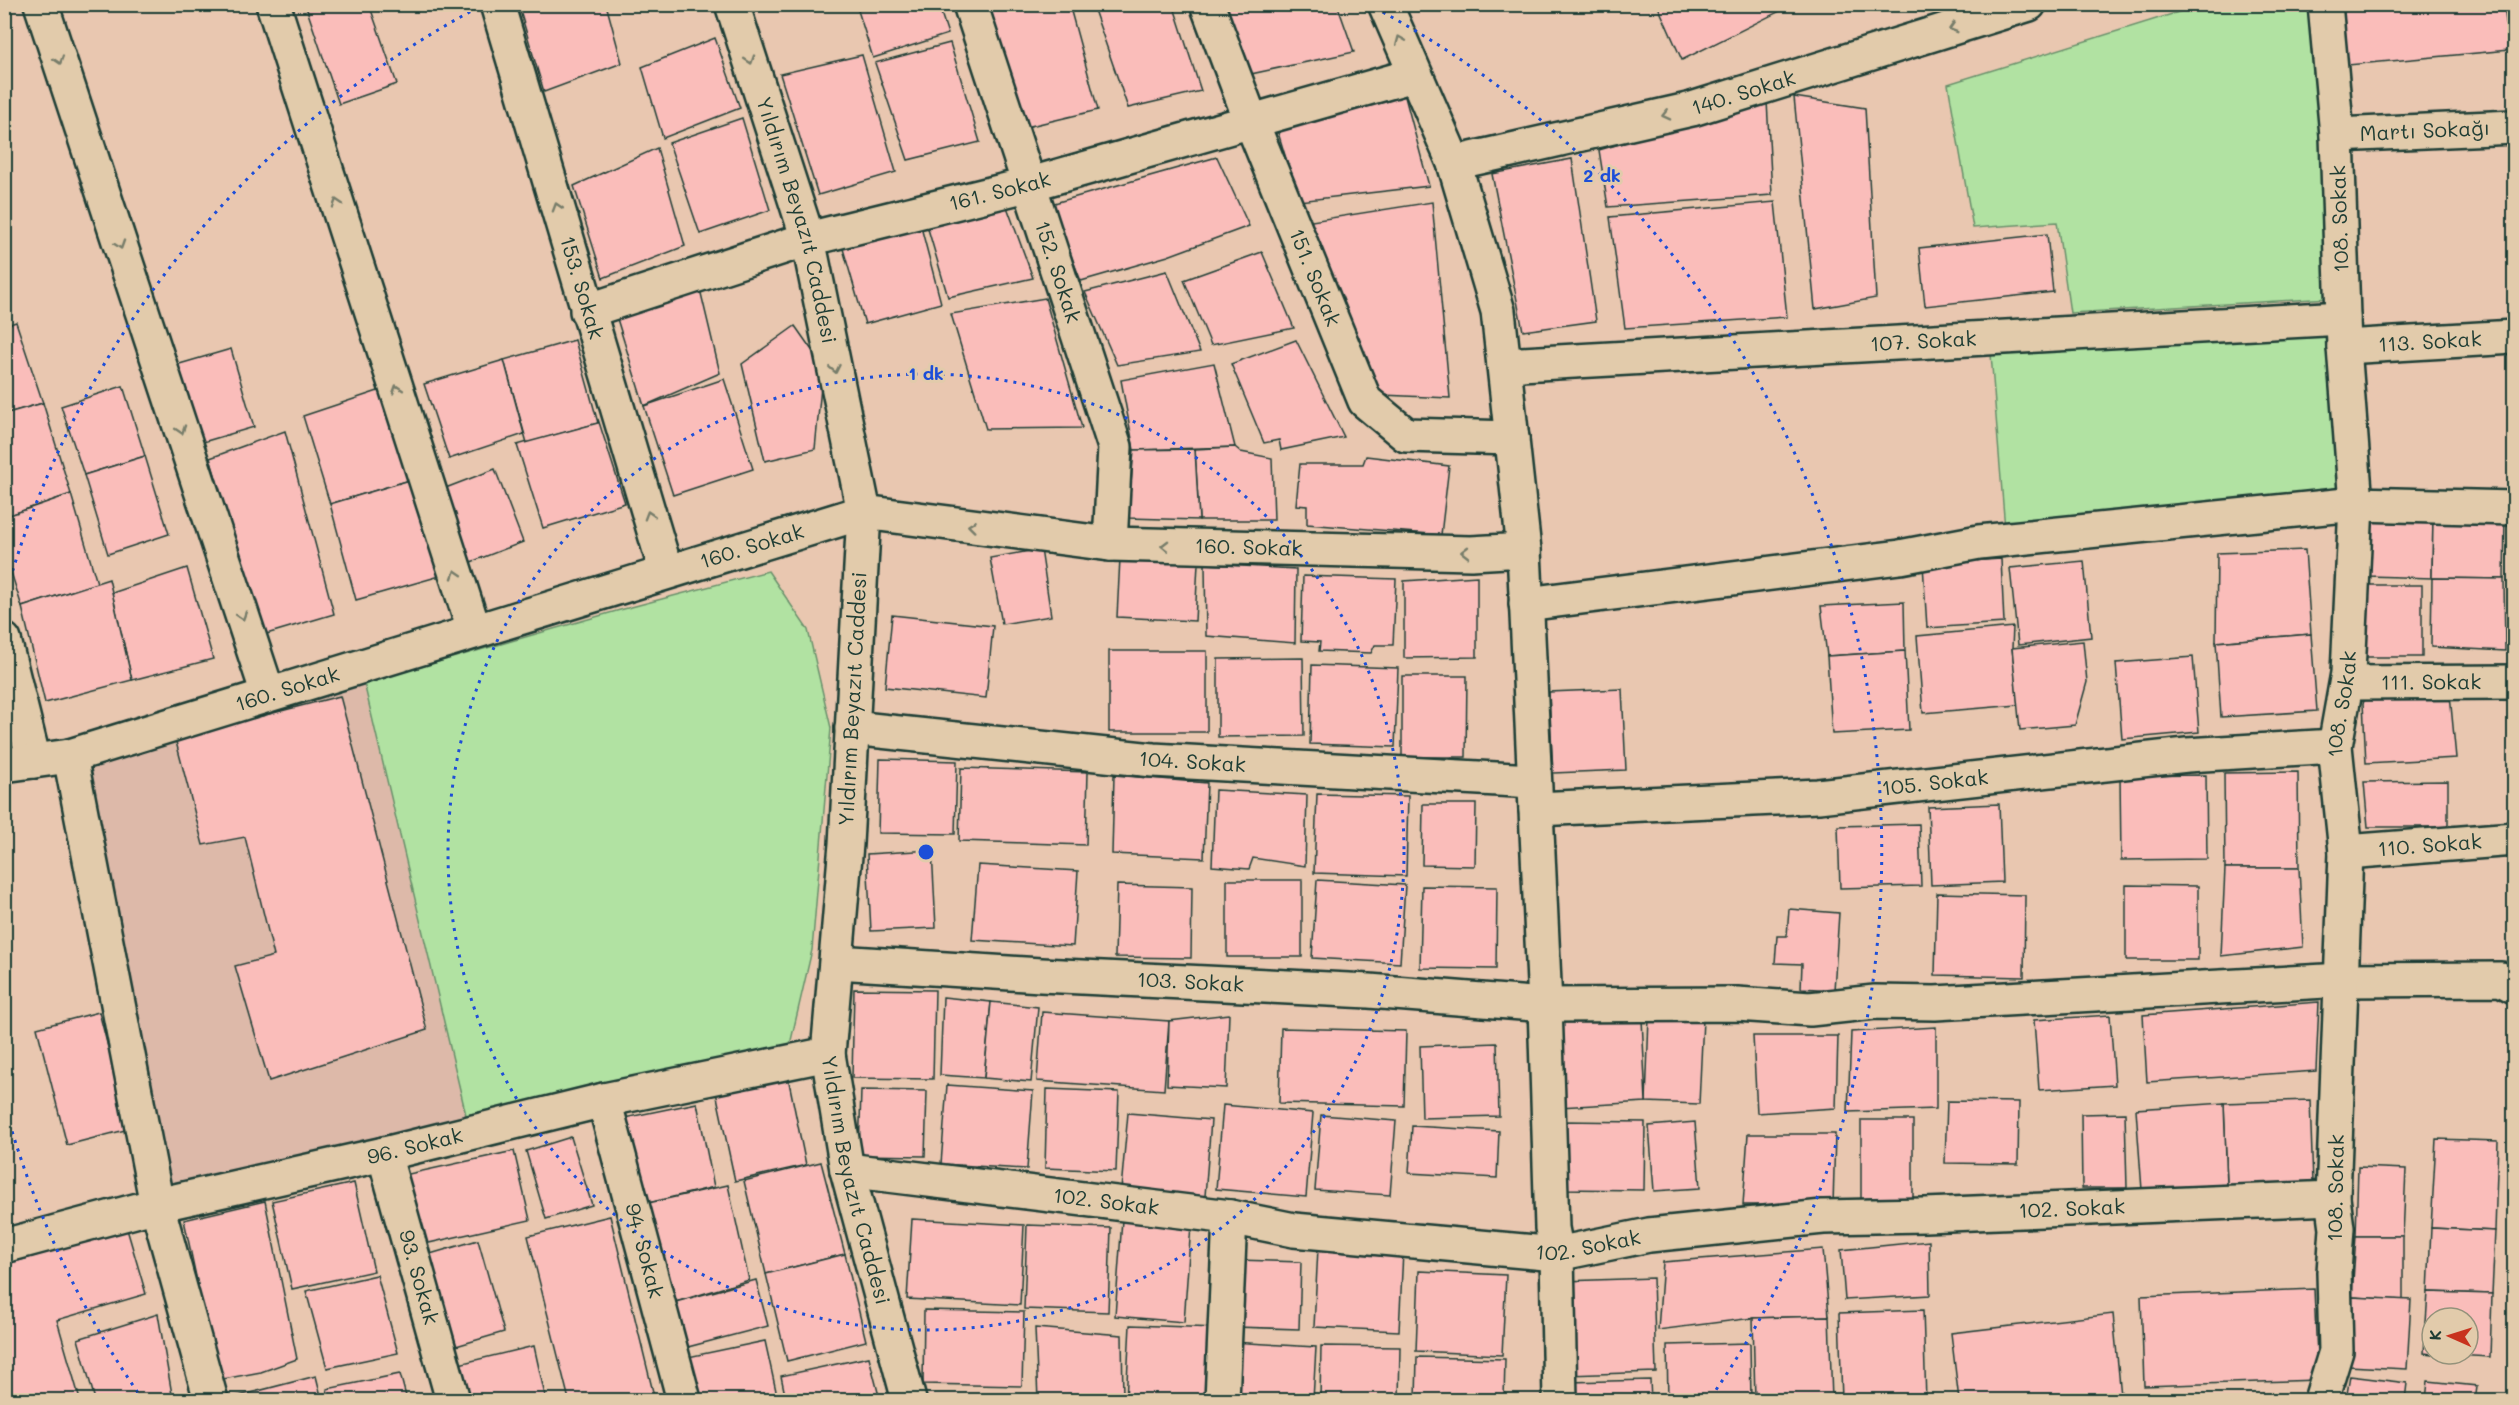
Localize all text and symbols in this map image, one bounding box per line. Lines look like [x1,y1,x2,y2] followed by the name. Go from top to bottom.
[1948,21,1959,33] one-way arrow
[1395,35,1407,46] one-way arrow
[52,54,64,65] one-way arrow
[743,54,755,65] one-way arrow
[1688,63,1798,120] street label: 140. Sokak
[751,93,844,346] street label: Yıldırım Beyazıt Caddesi
[1661,107,1671,120] one-way arrow
[2359,113,2491,146] street label: Martı Sokağı
[1583,163,1621,187] text: 2 dk
[946,164,1053,216] street label: 161. Sokak
[2323,165,2354,273] street label: 108. Sokak
[332,198,344,209] one-way arrow
[552,202,564,213] one-way arrow
[1030,217,1088,326] street label: 152. Sokak
[1284,224,1348,330] street label: 151. Sokak
[555,232,611,342] street label: 153. Sokak
[113,239,126,250] one-way arrow
[1869,324,1977,356] street label: 107. Sokak
[2377,324,2482,357] street label: 113. Sokak
[908,361,944,385] text: 1 dk
[828,364,841,374] one-way arrow
[392,384,404,395] one-way arrow
[174,424,187,435] one-way arrow
[644,510,656,521] one-way arrow
[696,516,807,574] street label: 160. Sokak
[967,521,976,533] one-way arrow
[1195,531,1303,561] street label: 160. Sokak
[1161,539,1170,552] one-way arrow
[1461,546,1470,558] one-way arrow
[451,569,464,580] one-way arrow
[831,571,872,827] street label: Yıldırım Beyazıt Caddesi
[235,610,248,621] one-way arrow
[2320,650,2361,759] street label: 108. Sokak
[231,659,342,716] street label: 160. Sokak
[2381,667,2481,695] street label: 111. Sokak
[1137,744,1247,777] street label: 104. Sokak
[1880,762,1990,801] street label: 105. Sokak
[2377,827,2483,862] street label: 110. Sokak
[916,842,936,862] centre of rings
[1136,965,1245,997] street label: 103. Sokak
[816,1053,898,1307] street label: Yıldırım Beyazıt Caddesi
[364,1120,465,1169] street label: 96. Sokak
[2320,1134,2349,1242] street label: 108. Sokak
[1052,1180,1161,1220] street label: 102. Sokak
[2018,1192,2126,1223] street label: 102. Sokak
[620,1200,671,1301] street label: 94. Sokak
[1534,1222,1643,1266] street label: 102. Sokak
[394,1226,446,1327] street label: 93. Sokak
[2420,1306,2480,1366] north arrow
[2424,1329,2445,1341] text: K

